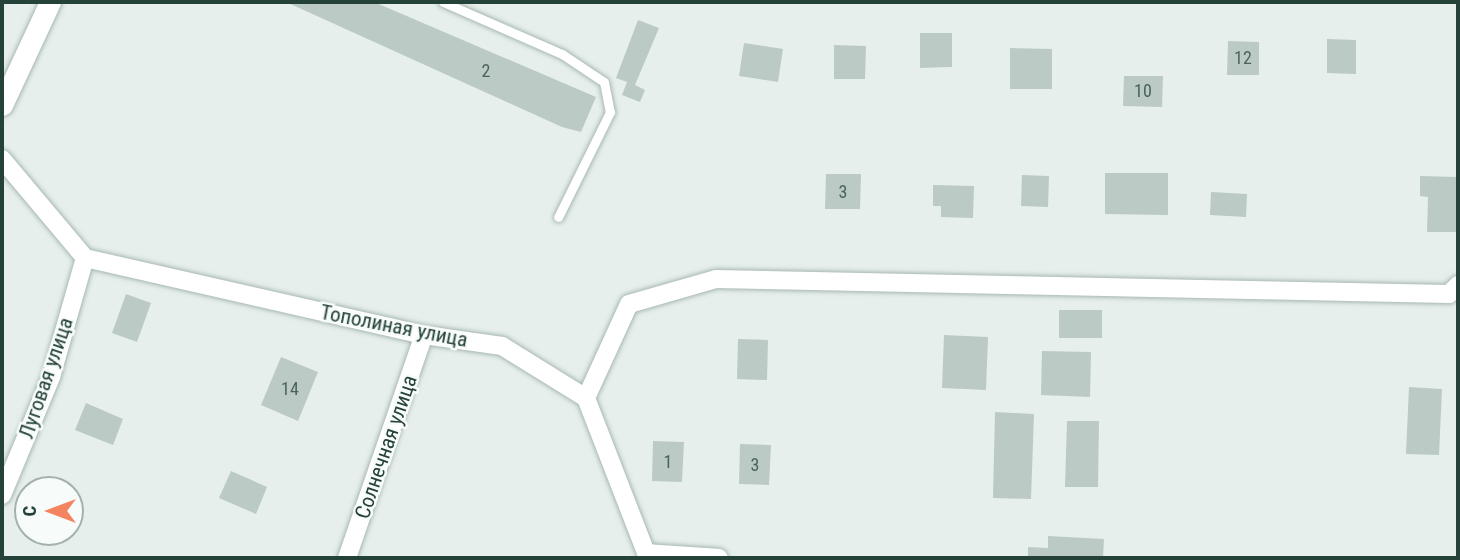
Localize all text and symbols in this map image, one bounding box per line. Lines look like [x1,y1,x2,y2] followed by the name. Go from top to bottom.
[1234,47,1252,69] house number: 12
[482,60,490,82] house number: 2
[1134,80,1152,102] house number: 10
[839,181,847,203] house number: 3
[318,299,470,353] street label: Тополиная улица
[14,314,78,442] street label: Луговая улица
[350,372,422,522] street label: Солнечная улица
[281,378,299,400] house number: 14
[664,451,672,473] house number: 1
[751,454,759,476] house number: 3
[14,476,84,546] north arrow
[18,506,41,516] text: С

